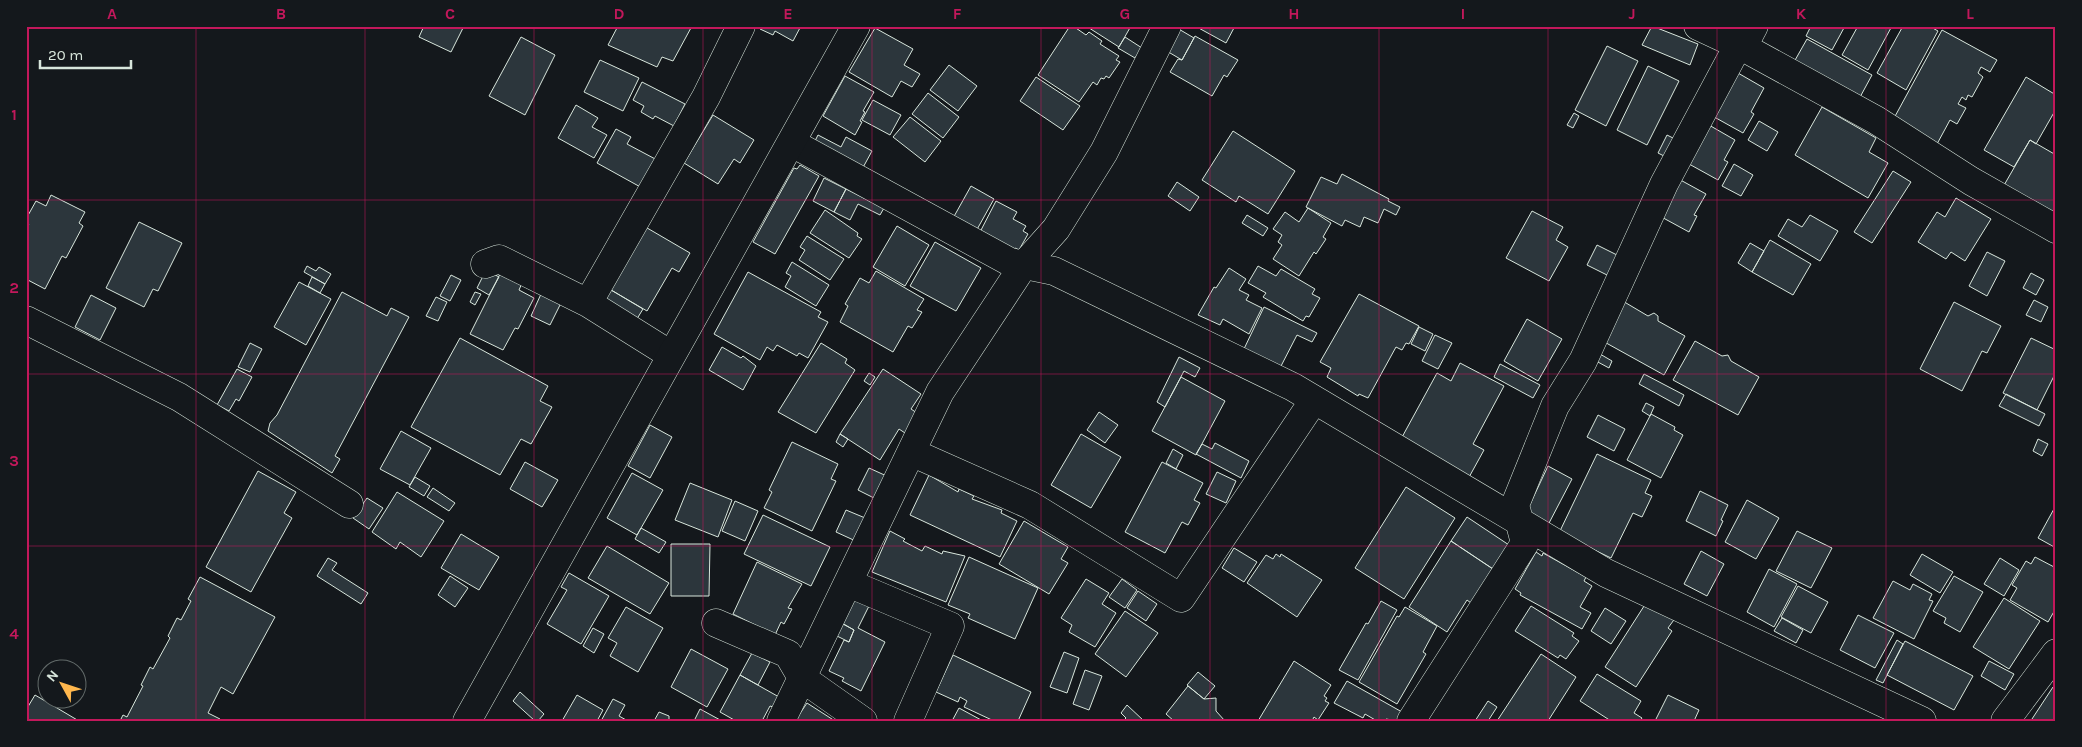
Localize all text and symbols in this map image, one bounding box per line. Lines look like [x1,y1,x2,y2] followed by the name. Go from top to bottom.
[107,4,117,23] text: A
[276,4,286,23] text: B
[445,4,455,23] text: C
[614,4,625,23] text: D
[783,4,793,23] text: E
[953,4,962,23] text: F
[1120,4,1130,23] text: G
[1288,4,1300,23] text: H
[1461,4,1465,23] text: I
[1628,4,1636,23] text: J
[1796,4,1807,23] text: K
[1966,4,1974,23] text: L
[40,38,131,70] scale bar
[48,46,83,64] text: 20 m
[11,105,17,124] text: 1
[9,278,19,297] text: 2
[9,451,19,470] text: 3
[9,624,19,643] text: 4
[38,660,88,710] north arrow
[43,667,62,685] text: N

